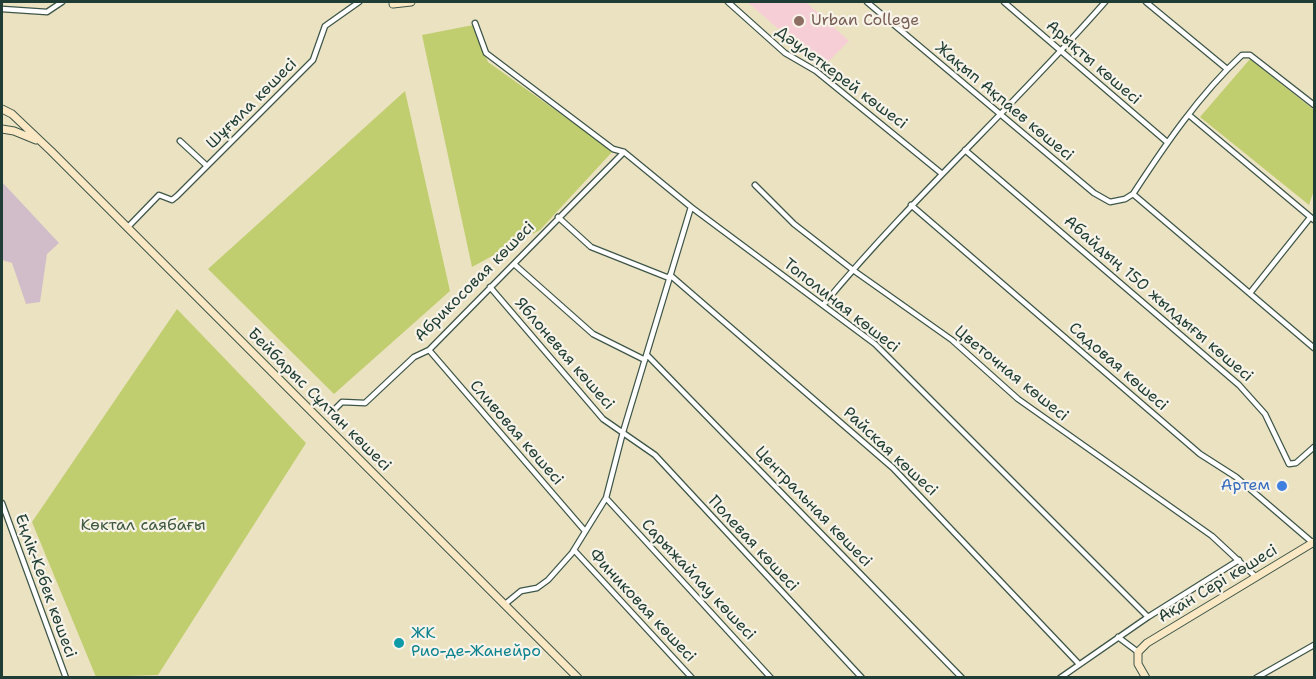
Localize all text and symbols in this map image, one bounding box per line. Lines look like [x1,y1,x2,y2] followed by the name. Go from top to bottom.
[811,11,919,31] place label: Urban College
[792,14,806,28] marker: Urban College
[1042,17,1144,109] street label: Арықты көшесі
[771,22,911,134] street label: Дәулеткерей көшесі
[931,38,1077,166] street label: Жақып Ақпаев көшесі
[203,55,301,153] street label: Шұғыла көшесі
[1060,212,1256,386] street label: Абайдың 150 жылдығы көшесі
[411,218,539,346] street label: Абрикосовая көшесі
[779,255,903,357] street label: Тополиная көшесі
[510,294,618,414] street label: Яблоневая көшесі
[1064,319,1172,415] street label: Садовая көшесі
[950,322,1072,426] street label: Цветочная көшесі
[243,324,395,476] street label: Бейбарыс Сұлтан көшесі
[465,377,567,489] street label: Сливовая көшесі
[839,403,941,501] street label: Райская көшесі
[750,443,876,571] street label: Центральная көшесі
[1221,476,1270,496] place label: Артем
[1275,479,1289,493] marker: Артем
[704,492,802,596] street label: Полевая көшесі
[10,511,80,661] street label: Еңлік-Кебек көшесі
[637,515,759,645] street label: Сарыжайлау көшесі
[80,516,206,536] park label: Көктал саябағы
[1155,541,1281,627] street label: Ақан Сері көшесі
[585,545,699,667] street label: Финиковая көшесі
[411,624,541,662] place label: ЖК Рио-де-Жанейро
[392,636,406,650] marker: ЖК Рио-де-Жанейро

